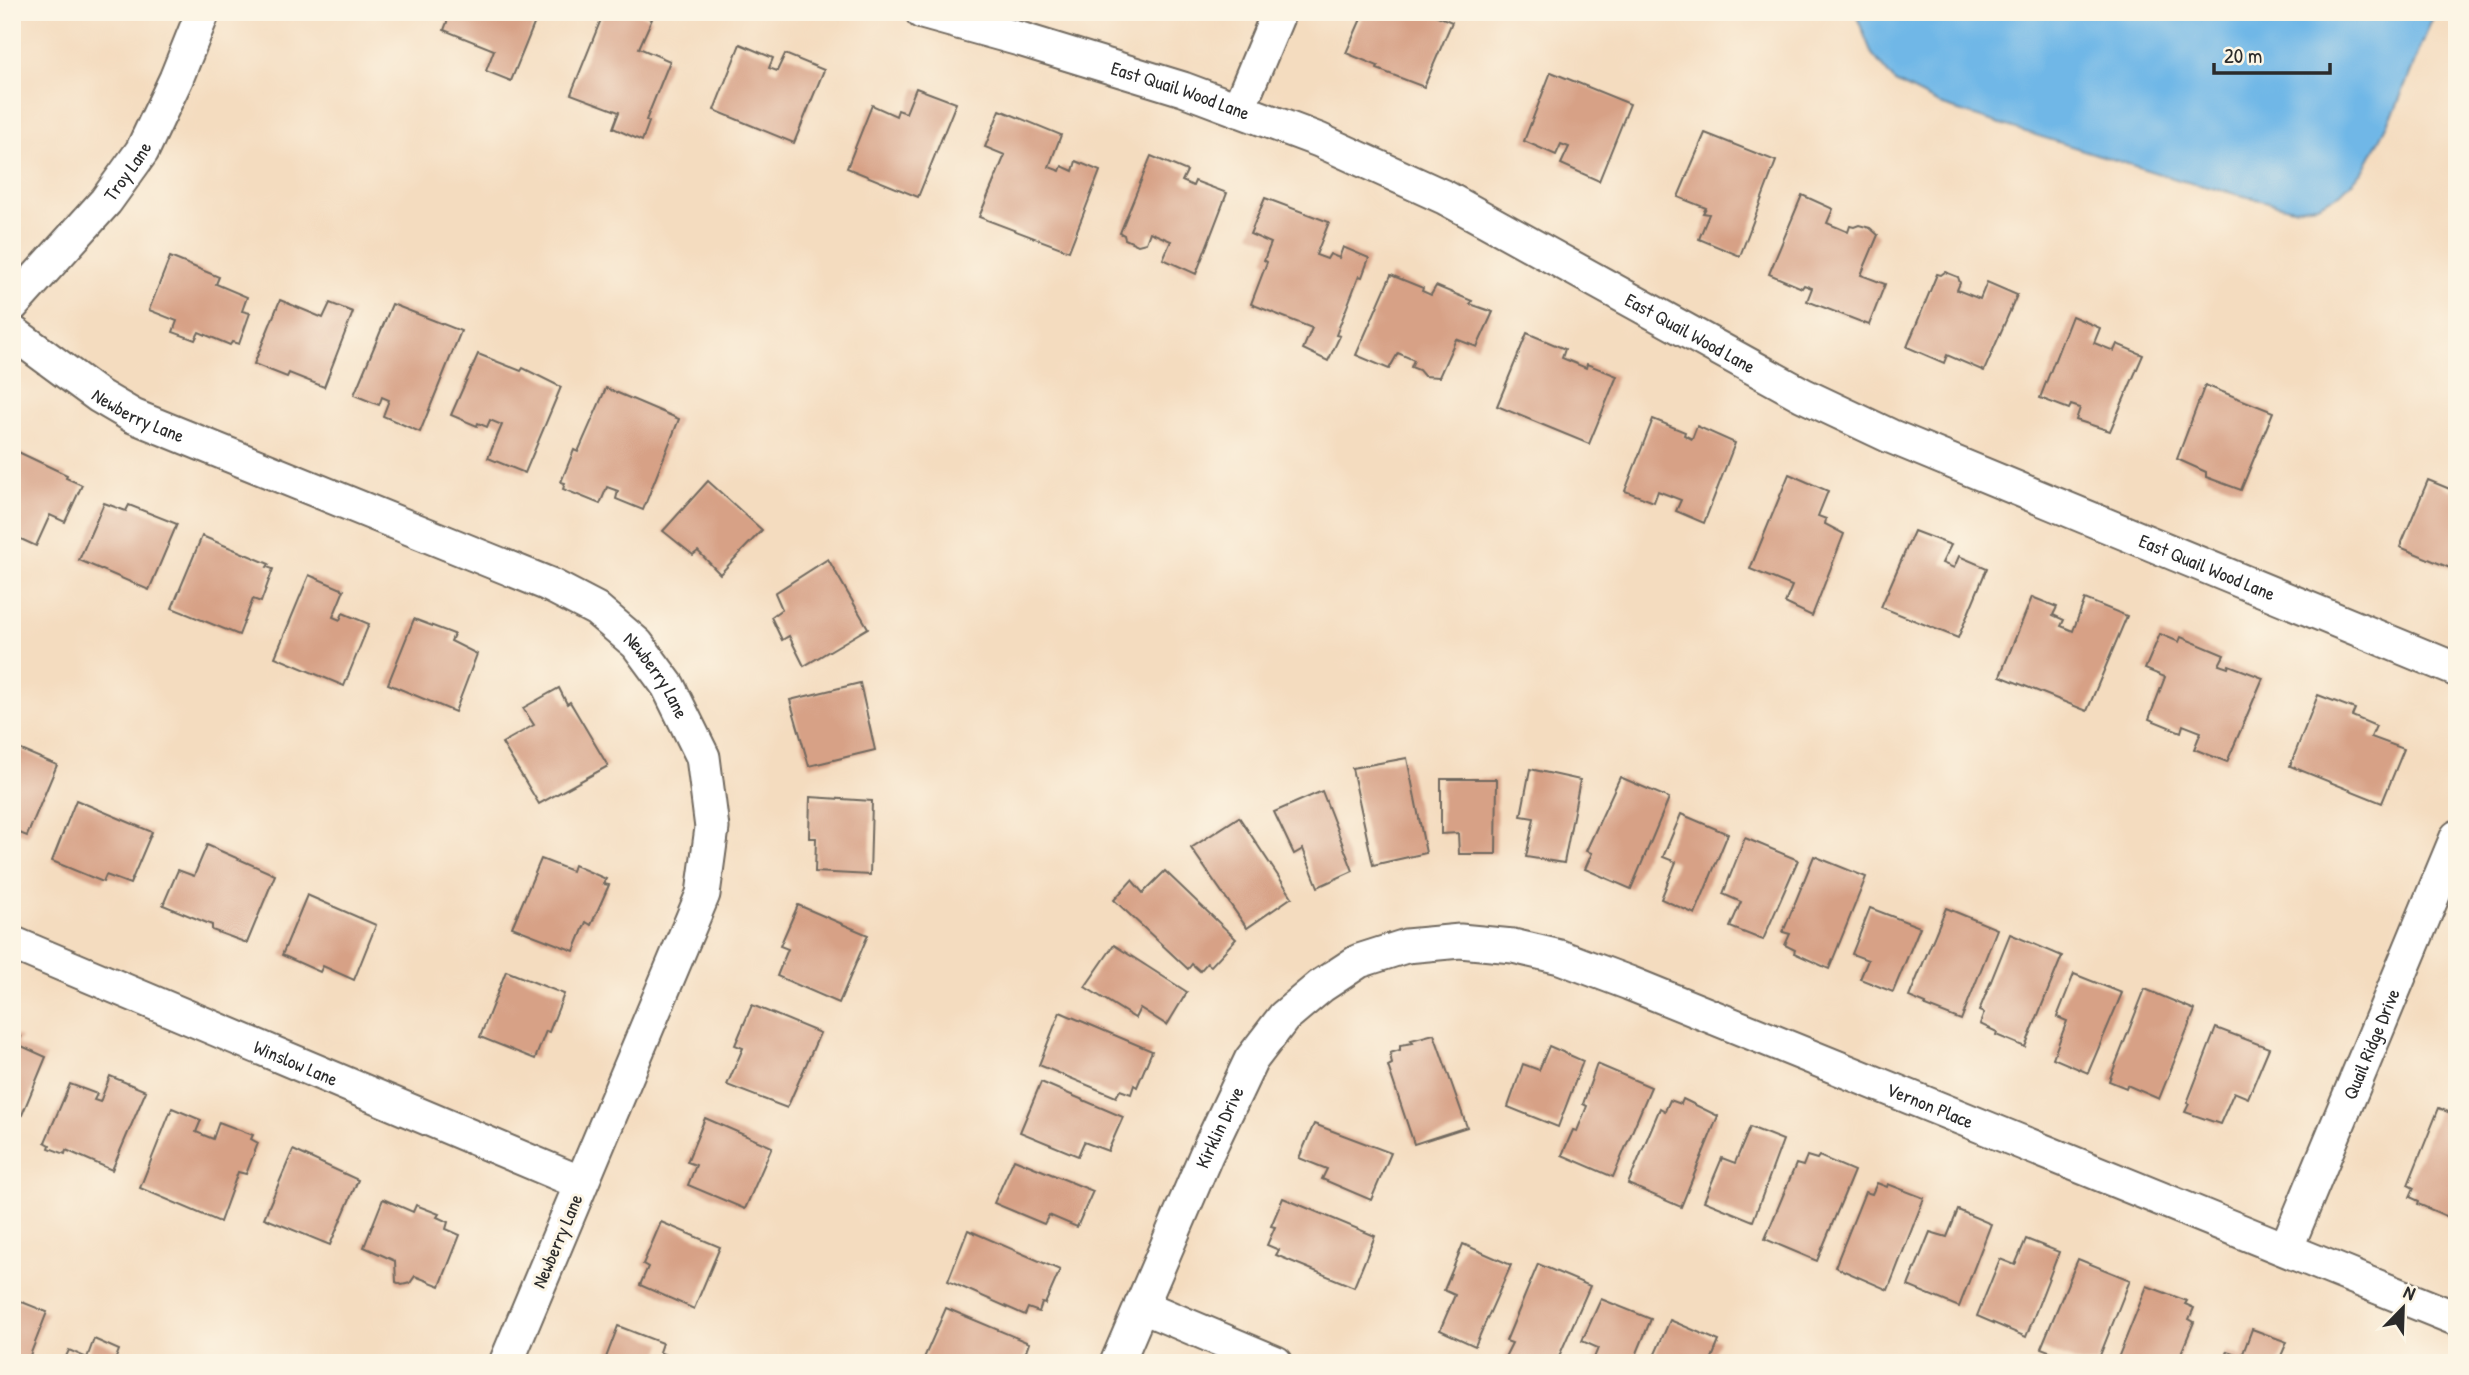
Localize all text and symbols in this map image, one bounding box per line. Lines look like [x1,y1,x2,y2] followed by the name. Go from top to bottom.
[2214,32,2329,76] scale bar
[2224,41,2262,70] text: 20 m
[1108,55,1254,126] street label: East Quail Wood Lane
[97,137,158,206] street label: Troy Lane
[1621,286,1760,379] street label: East Quail Wood Lane
[87,382,189,449] street label: Newberry Lane
[2135,527,2279,607] street label: East Quail Wood Lane
[619,626,695,723] street label: Newberry Lane
[2337,984,2406,1103] street label: Quail Ridge Drive
[250,1034,342,1092] street label: Winslow Lane
[1883,1076,1978,1135] street label: Vernon Place
[1189,1082,1250,1172] street label: Kirklin Drive
[526,1190,589,1292] street label: Newberry Lane
[2368,1274,2438,1344] north arrow
[2400,1278,2419,1306] text: N

